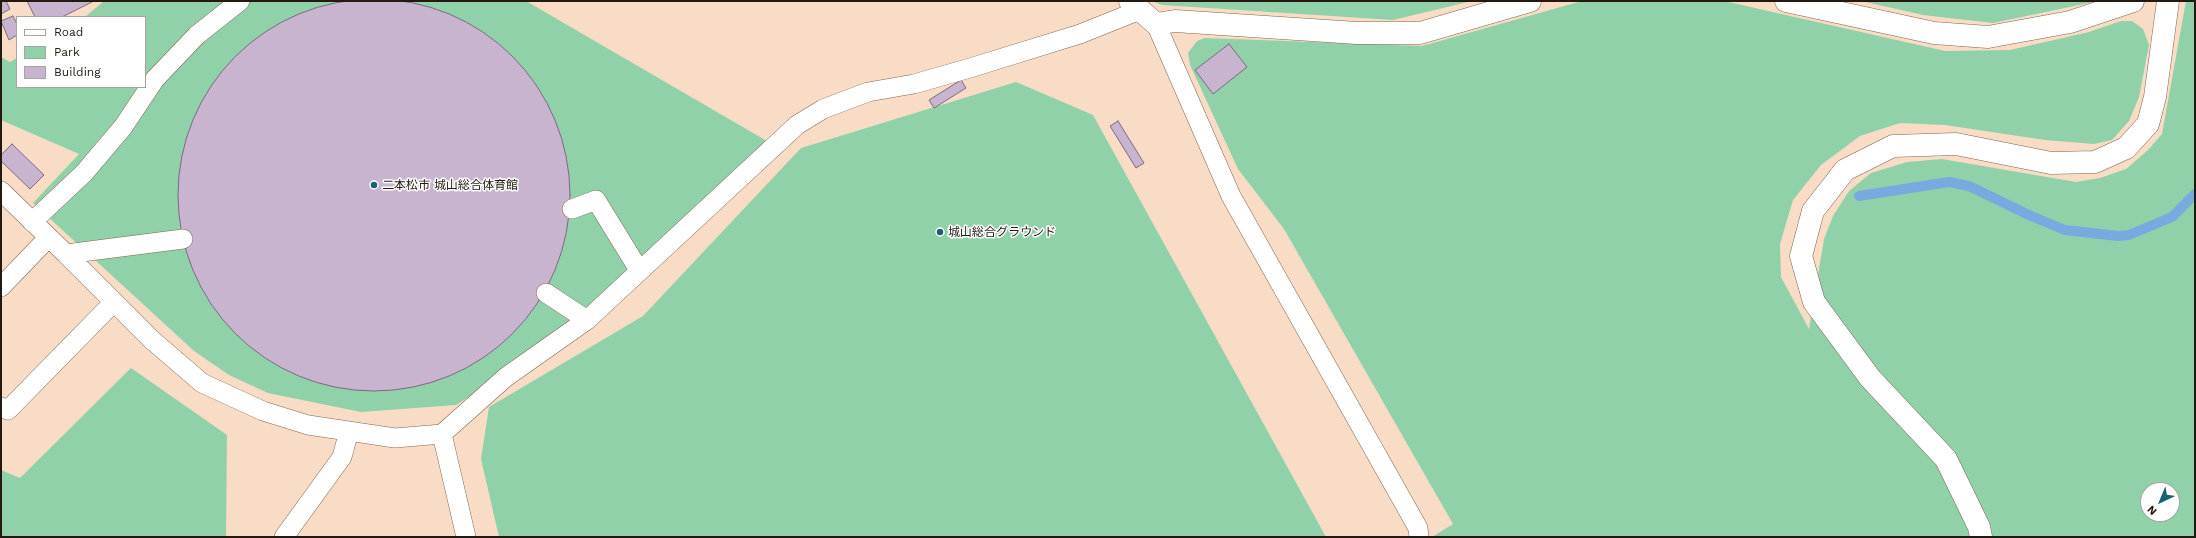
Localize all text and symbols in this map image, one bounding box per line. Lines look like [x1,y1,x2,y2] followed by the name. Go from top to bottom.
[16,16,146,88] legend
[54,25,83,39] text: Road
[54,45,80,59] text: Park
[54,65,101,79] text: Building
[382,178,518,192] place label: 二本松市 城山総合体育館
[369,180,379,190] marker: 二本松市 城山総合体育館
[948,225,1056,239] place label: 城山総合グラウンド
[935,227,945,237] marker: 城山総合グラウンド
[2140,482,2180,522] north arrow
[2145,503,2159,518] text: N

